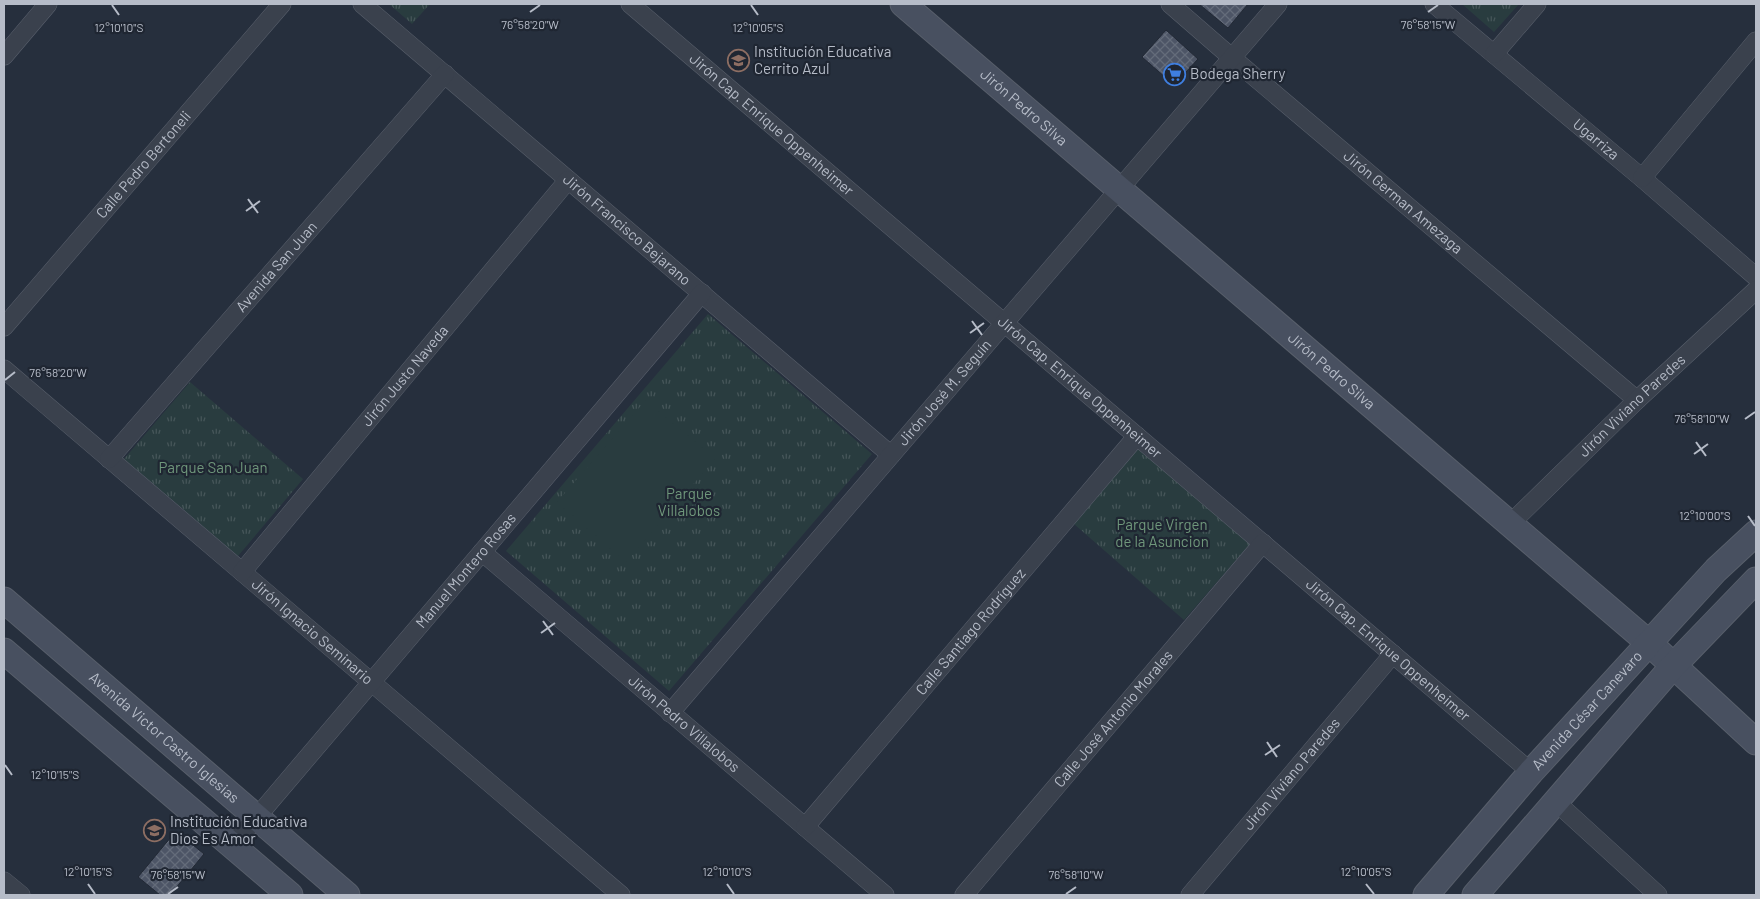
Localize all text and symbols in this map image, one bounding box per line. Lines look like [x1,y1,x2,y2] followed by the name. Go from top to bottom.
[501,17,559,31] text: 76°58'20"W
[1401,17,1456,31] text: 76°58'15"W
[95,20,143,34] text: 12°10'10"S
[733,20,783,34] text: 12°10'05"S
[754,42,891,77] place label: Institución Educativa Cerrito Azul
[686,49,858,199] street label: Jirón Cap. Enrique Oppenheimer
[726,49,750,73] school or university icon: Institución Educativa Cerrito Azul
[1162,62,1186,86] supermarket icon: Bodega Sherry
[977,64,1072,149] street label: Jirón Pedro Silva
[1190,64,1286,82] place label: Bodega Sherry
[92,107,194,221] street label: Calle Pedro Bertoneli
[1570,114,1623,163] street label: Ugarriza
[1340,146,1467,257] street label: Jirón German Amezaga
[560,170,695,289] street label: Jirón Francisco Bejarano
[232,217,320,315] street label: Avenida San Juan
[995,312,1167,462] street label: Jirón Cap. Enrique Oppenheimer
[357,321,451,429] street label: Jirón Justo Naveda
[1285,328,1379,412] street label: Jirón Pedro Silva
[893,335,994,449] street label: Jirón José M. Seguín
[1574,350,1689,460] street label: Jirón Viviano Paredes
[29,365,87,379] text: 76°58'20"W
[1674,411,1730,425] text: 76°58'10"W
[158,458,268,476] park label: Parque San Juan
[658,484,720,519] park label: Parque Villalobos
[1679,508,1731,522] text: 12°10'00"S
[411,509,519,631] street label: Manuel Montero Rosas
[1115,515,1209,550] park label: Parque Virgen de la Asuncion
[911,564,1029,698] street label: Calle Santiago Rodríguez
[248,574,377,688] street label: Jirón Ignacio Seminario
[1303,574,1475,725] street label: Jirón Cap. Enrique Oppenheimer
[1050,646,1176,790] street label: Calle José Antonio Morales
[1527,647,1646,773] street label: Avenida César Canevaro
[86,667,243,806] street label: Avenida Victor Castro Iglesias
[625,670,744,775] street label: Jirón Pedro Villalobos
[1239,714,1343,833] street label: Jirón Viviano Paredes
[31,767,79,781] text: 12°10'15"S
[170,812,307,847] place label: Institución Educativa Dios Es Amor
[142,819,166,843] school or university icon: Institución Educativa Dios Es Amor
[64,864,112,878] text: 12°10'15"S
[703,864,751,878] text: 12°10'10"S
[1341,864,1391,878] text: 12°10'05"S
[151,867,206,881] text: 76°58'15"W
[1048,867,1104,881] text: 76°58'10"W

